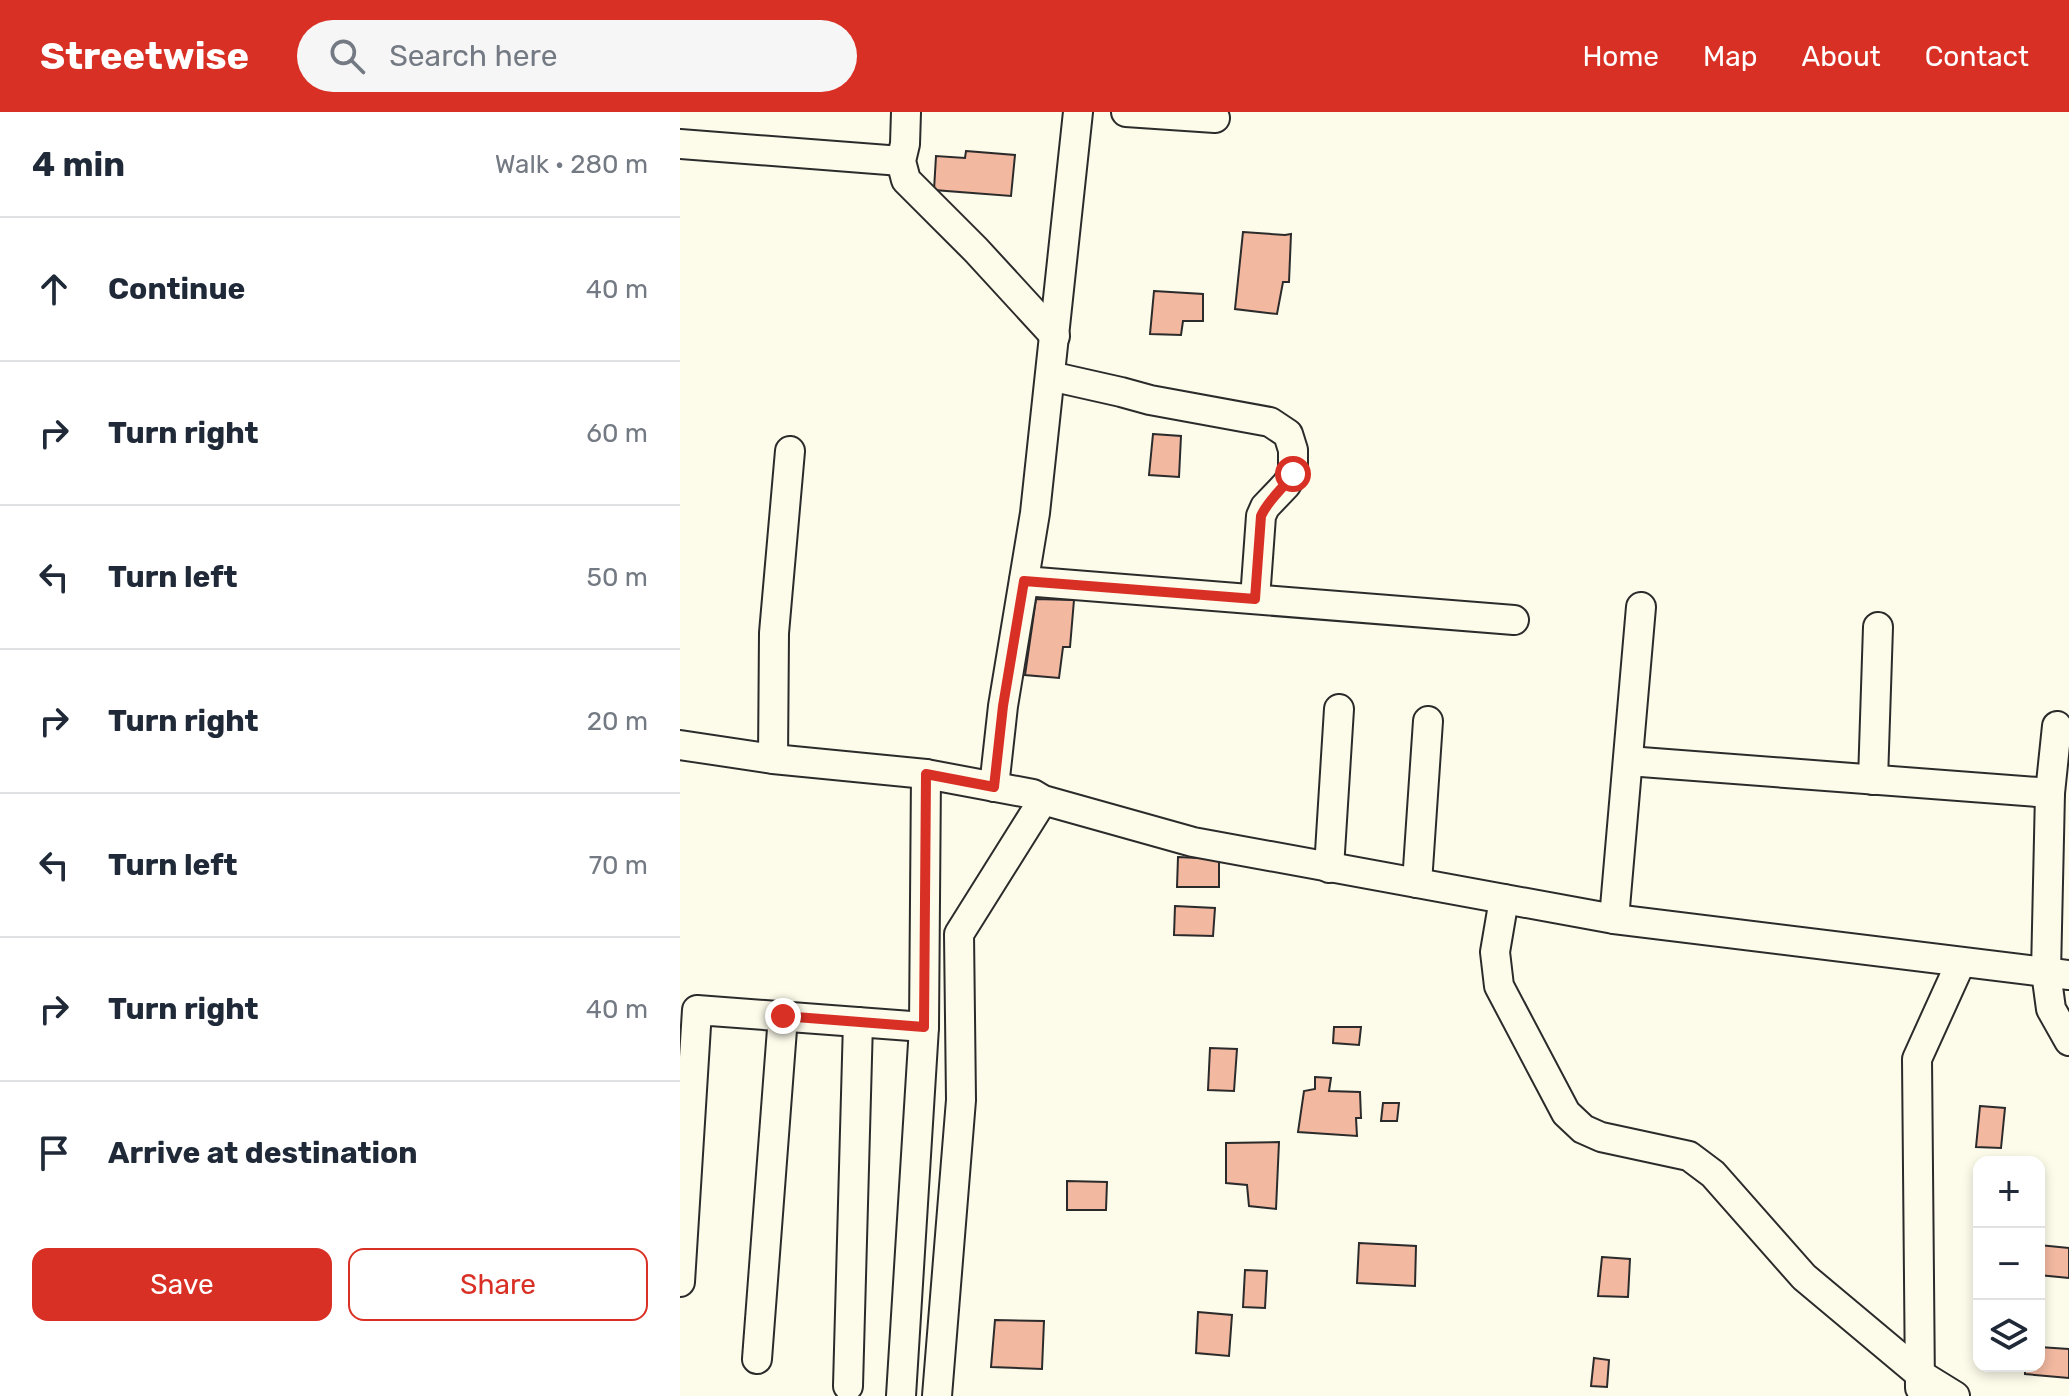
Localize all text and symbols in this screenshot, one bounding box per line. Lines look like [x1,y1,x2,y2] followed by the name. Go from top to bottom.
[297,20,857,92] search box
[40,33,249,79] text: Streetwise
[325,34,369,78] icon: search
[389,38,557,74] text: Search here
[1582,40,1659,73] text: Home
[1703,40,1757,73] text: Map
[1801,40,1881,73] text: About
[1925,40,2029,73] text: Contact
[32,144,125,185] text: 4 min
[495,149,648,180] text: Walk · 280 m
[32,267,76,311] icon: ahead
[108,271,245,307] text: Continue
[586,274,648,305] text: 40 m
[32,411,76,455] icon: right
[108,415,259,451] text: Turn right
[586,418,648,449] text: 60 m
[1275,456,1311,492] route start
[32,555,76,599] icon: left
[108,559,238,595] text: Turn left
[587,562,648,593] text: 50 m
[32,699,76,743] icon: right
[108,703,259,739] text: Turn right
[587,706,648,737] text: 20 m
[32,843,76,887] icon: left
[108,847,238,883] text: Turn left
[589,850,648,881] text: 70 m
[32,987,76,1031] icon: right
[108,991,259,1027] text: Turn right
[586,994,648,1025] text: 40 m
[765,998,801,1034] route end
[32,1131,76,1175] icon: arrive
[108,1135,418,1171] text: Arrive at destination
[1973,1156,2045,1372] map controls
[1973,1156,2045,1228] button: +
[1973,1228,2045,1300] button: −
[32,1248,332,1321] button: Save
[348,1248,648,1321] button: Share
[1973,1300,2045,1372] button: layers

